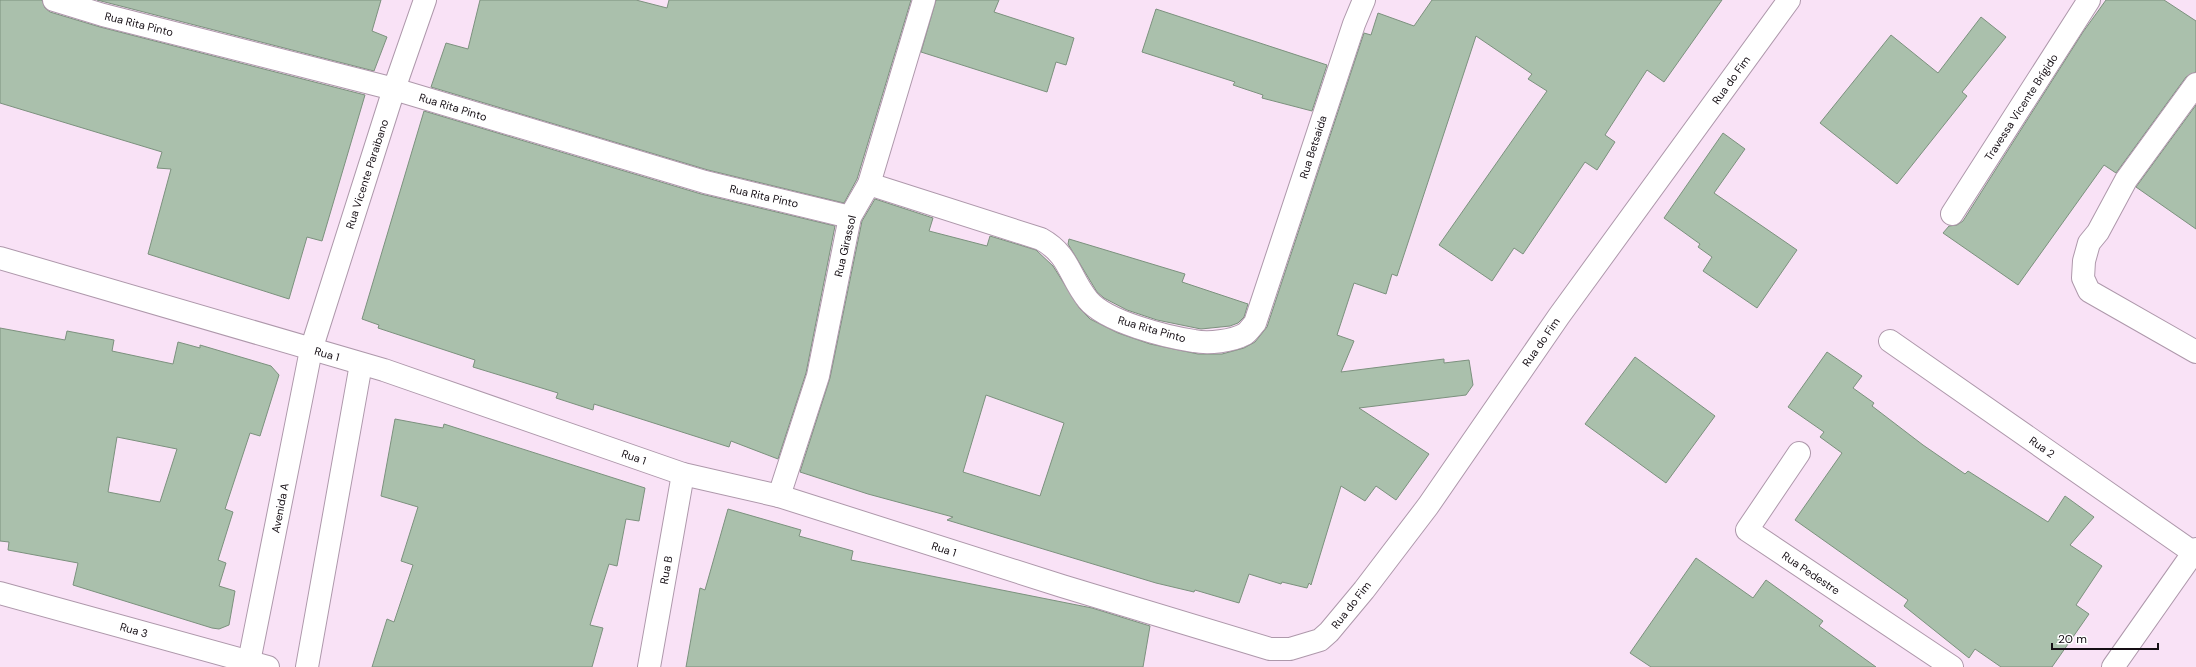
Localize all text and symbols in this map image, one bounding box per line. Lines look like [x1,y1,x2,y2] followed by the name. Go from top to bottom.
[103,9,175,39] street label: Rua Rita Pinto
[1981,51,2061,163] street label: Travessa Vicente Brígido
[1709,53,1753,107] street label: Rua do Fim
[417,90,489,124] street label: Rua Rita Pinto
[1296,114,1330,180] street label: Rua Betsaida
[343,117,391,231] street label: Rua Vicente Paraibano
[728,181,800,211] street label: Rua Rita Pinto
[831,214,859,278] street label: Rua Girassol
[1116,313,1188,345] street label: Rua Rita Pinto
[1519,315,1563,369] street label: Rua do Fim
[313,344,341,364] street label: Rua 1
[2026,433,2058,461] street label: Rua 2
[620,446,648,468] street label: Rua 1
[268,482,292,534] street label: Avenida A
[930,538,958,560] street label: Rua 1
[1779,548,1843,598] street label: Rua Pedestre
[657,554,675,585] street label: Rua B
[1328,578,1374,632] street label: Rua do Fim
[118,619,150,641] street label: Rua 3
[2052,625,2158,651] scale bar
[2058,631,2087,647] text: 20 m

